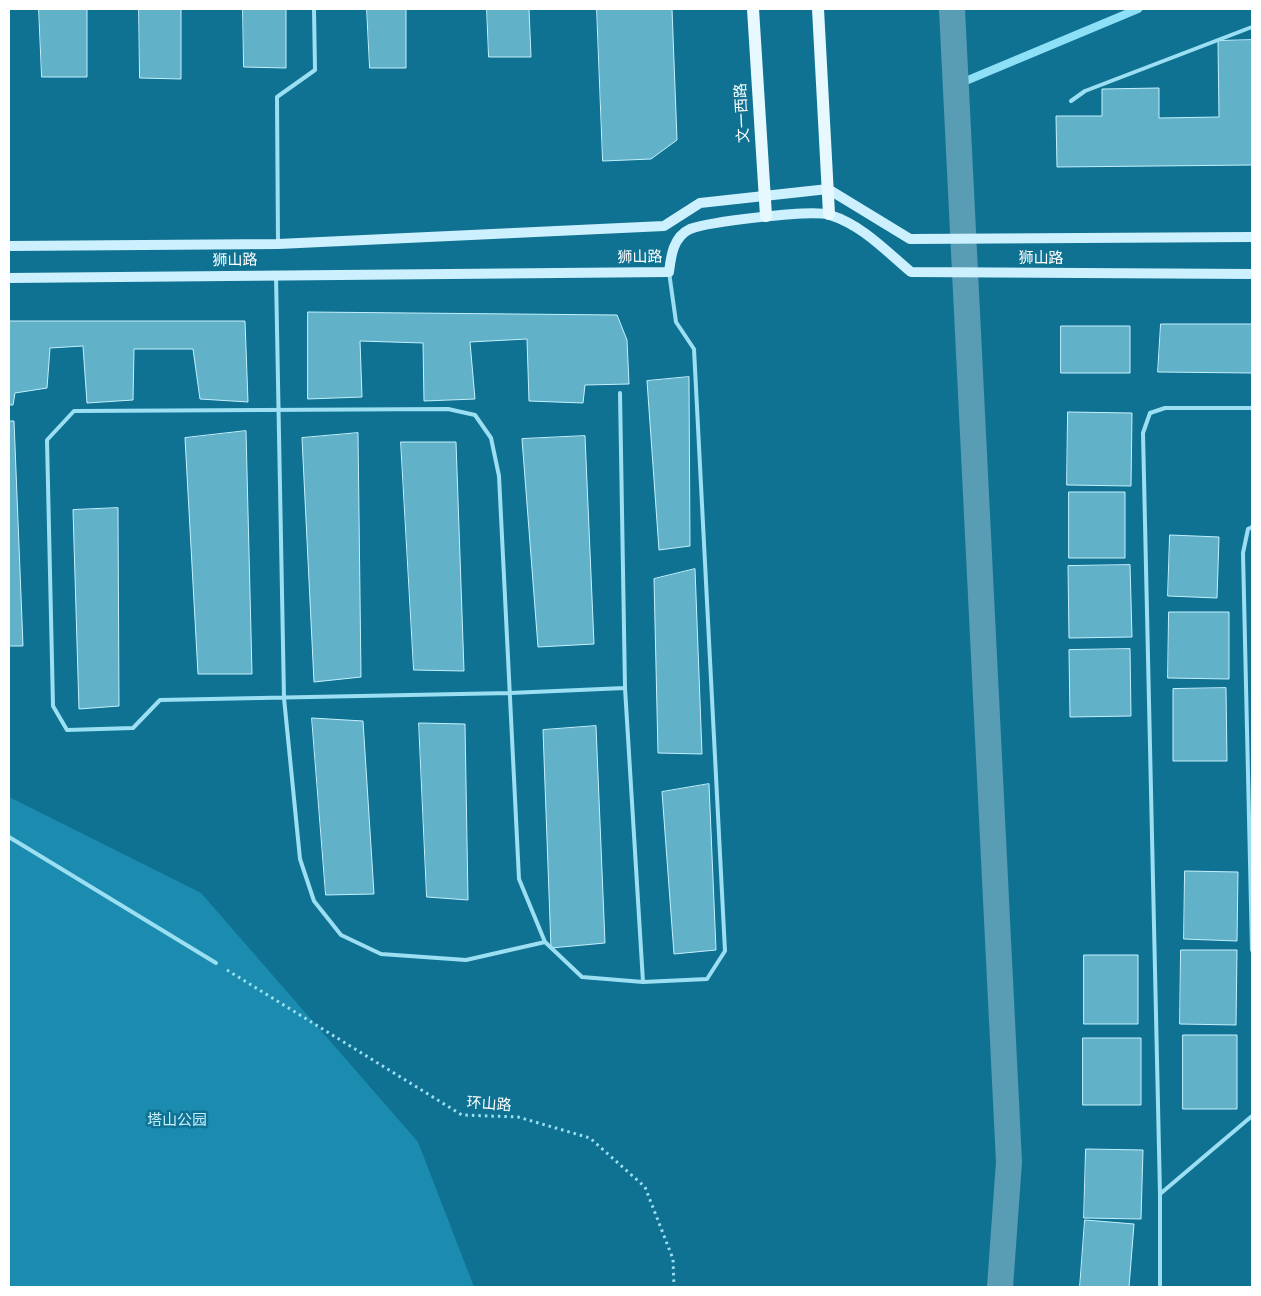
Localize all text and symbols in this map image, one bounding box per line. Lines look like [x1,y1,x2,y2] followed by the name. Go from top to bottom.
[731,83,753,143] street label: 文一西路
[617,248,663,266] street label: 狮山路
[1019,249,1063,267] street label: 狮山路
[212,251,258,269] street label: 狮山路
[466,1093,512,1115] street label: 环山路
[147,1111,207,1129] park label: 塔山公园

